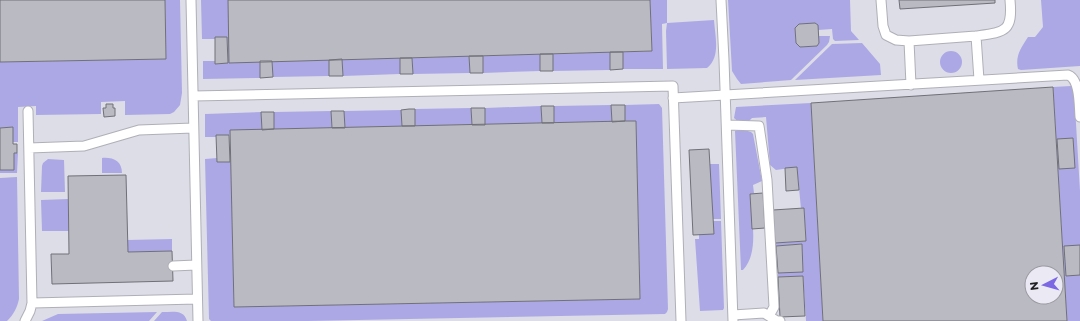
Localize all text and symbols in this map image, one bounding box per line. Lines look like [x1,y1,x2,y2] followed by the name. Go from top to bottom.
[1024,265,1064,305] north arrow
[1027,281,1041,291] text: N

